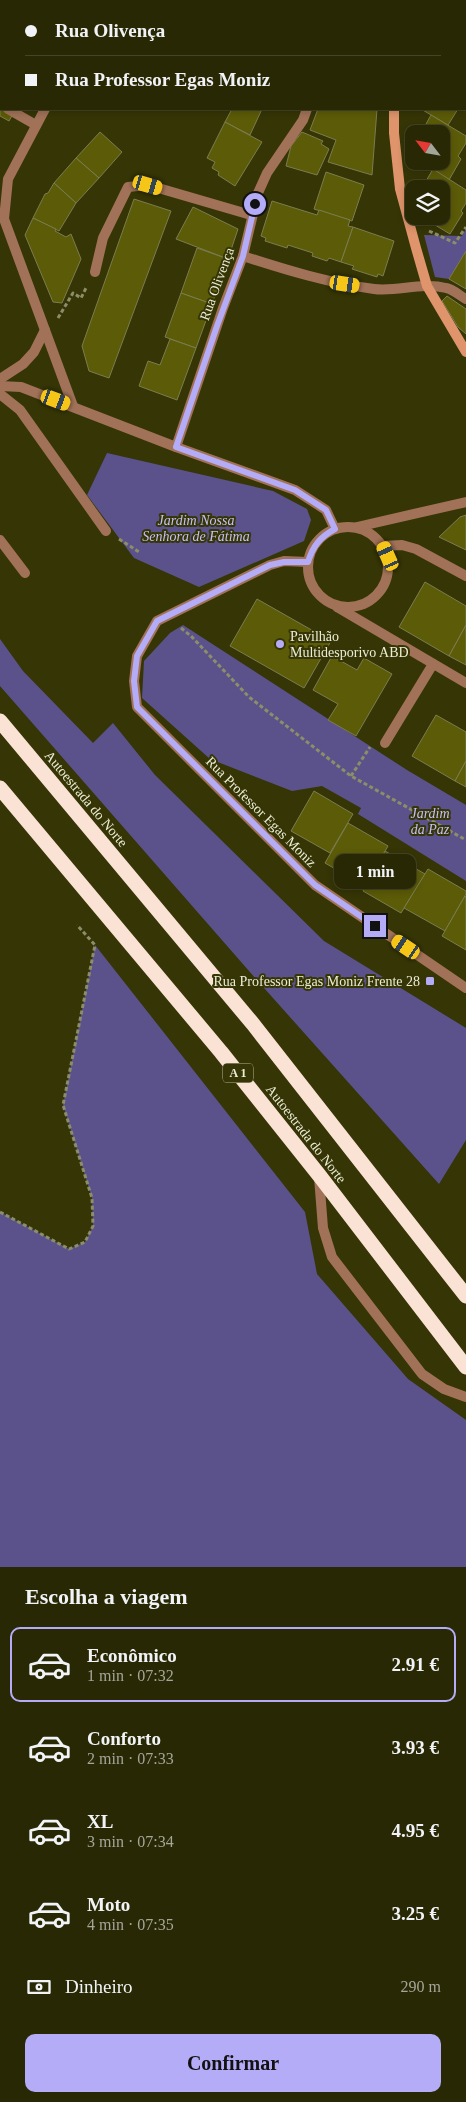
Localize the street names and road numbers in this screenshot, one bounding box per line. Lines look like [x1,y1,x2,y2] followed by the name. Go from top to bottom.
[197,245,237,323] street label: Rua Olivença
[42,748,130,850] street label: Autoestrada do Norte
[203,754,319,870] street label: Rua Professor Egas Moniz
[223,1064,253,1082] road number: A 1
[263,1082,349,1186] street label: Autoestrada do Norte

